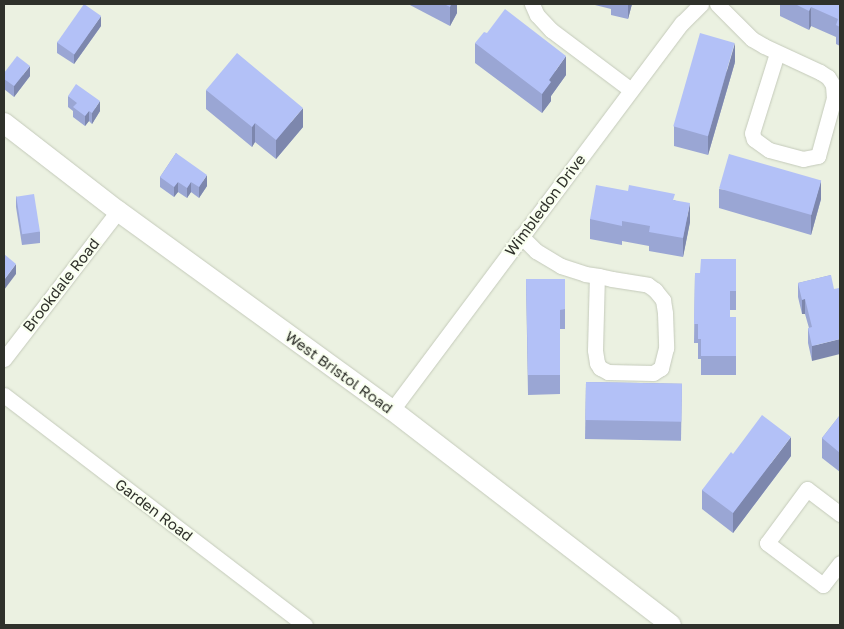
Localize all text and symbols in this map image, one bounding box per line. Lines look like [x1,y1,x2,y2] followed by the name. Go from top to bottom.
[501,151,589,259] street label: Wimbledon Drive
[19,235,103,335] street label: Brookdale Road
[282,327,396,417] street label: West Bristol Road
[112,475,196,545] street label: Garden Road

